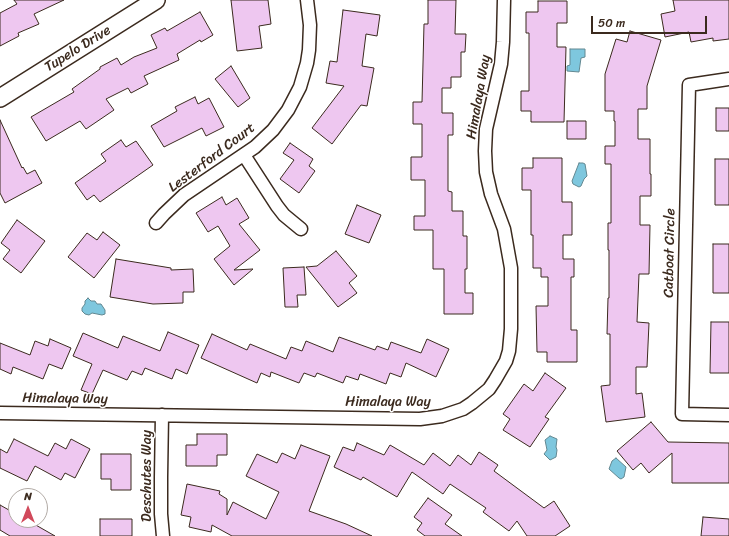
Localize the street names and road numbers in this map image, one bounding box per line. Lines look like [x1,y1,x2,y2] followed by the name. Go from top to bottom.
[42,22,114,76] street label: Tupelo Drive
[463,53,495,141] street label: Himalaya Way
[165,120,259,196] street label: Lesterford Court
[661,208,679,298] street label: Catboat Circle
[22,390,108,408] street label: Himalaya Way
[345,394,431,410] street label: Himalaya Way
[139,430,155,522] street label: Deschutes Way

